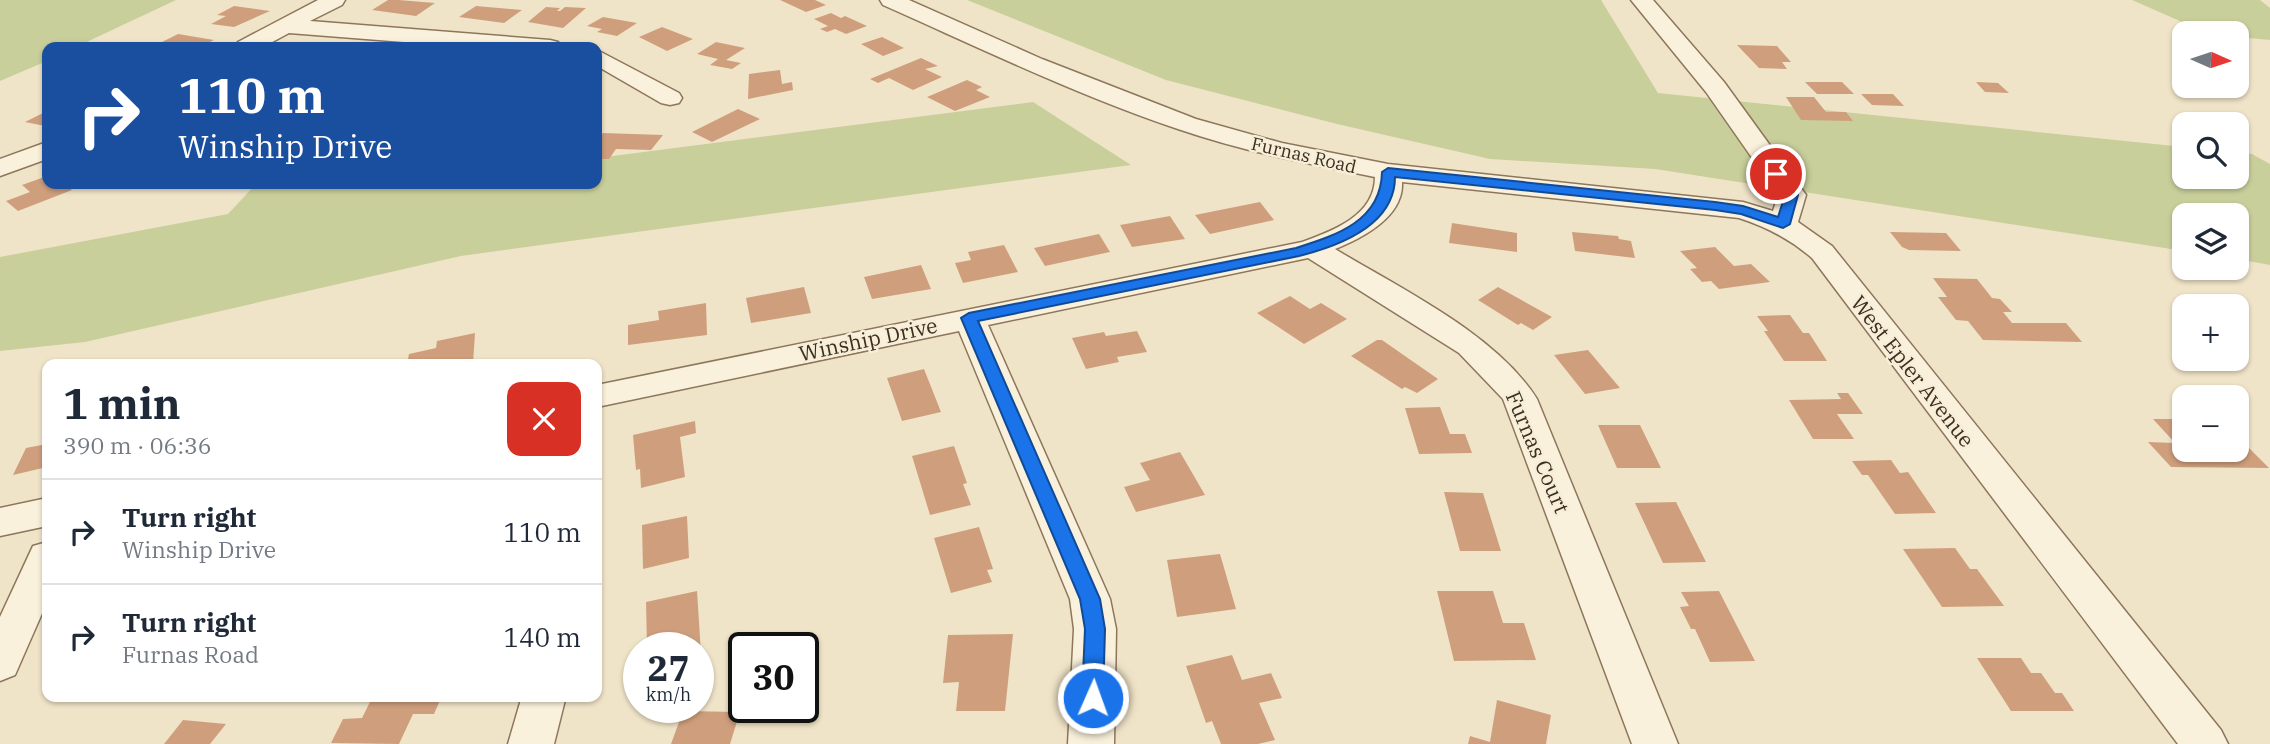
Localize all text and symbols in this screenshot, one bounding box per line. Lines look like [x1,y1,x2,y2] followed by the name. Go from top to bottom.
[2172,21,2249,98] north arrow
[2172,21,2249,462] map controls
[178,63,325,126] text: 110 m
[63,70,154,161] icon: right
[2172,112,2249,189] button: search
[178,125,393,167] text: Winship Drive
[1249,132,1359,178] street label: Furnas Road
[1746,144,1806,204] pin
[1757,155,1795,193] icon: arrive
[2172,203,2249,280] button: layers
[1845,290,1981,452] street label: West Epler Avenue
[2172,294,2249,371] button: +
[796,311,940,367] street label: Winship Drive
[63,376,181,431] text: 1 min
[507,382,581,456] button: close
[2172,385,2249,462] button: −
[1500,387,1576,517] street label: Furnas Court
[63,430,212,460] text: 390 m · 06:36
[122,500,256,534] text: Turn right
[63,513,101,551] icon: right
[503,515,581,549] text: 110 m
[122,534,276,564] text: Winship Drive
[122,605,256,639] text: Turn right
[63,618,101,656] icon: right
[503,620,581,654] text: 140 m
[728,632,819,723] speed limit sign: 30
[122,639,259,669] text: Furnas Road
[647,645,690,691] text: 27
[1056,661,1130,735] position arrow
[646,683,691,706] text: km/h

